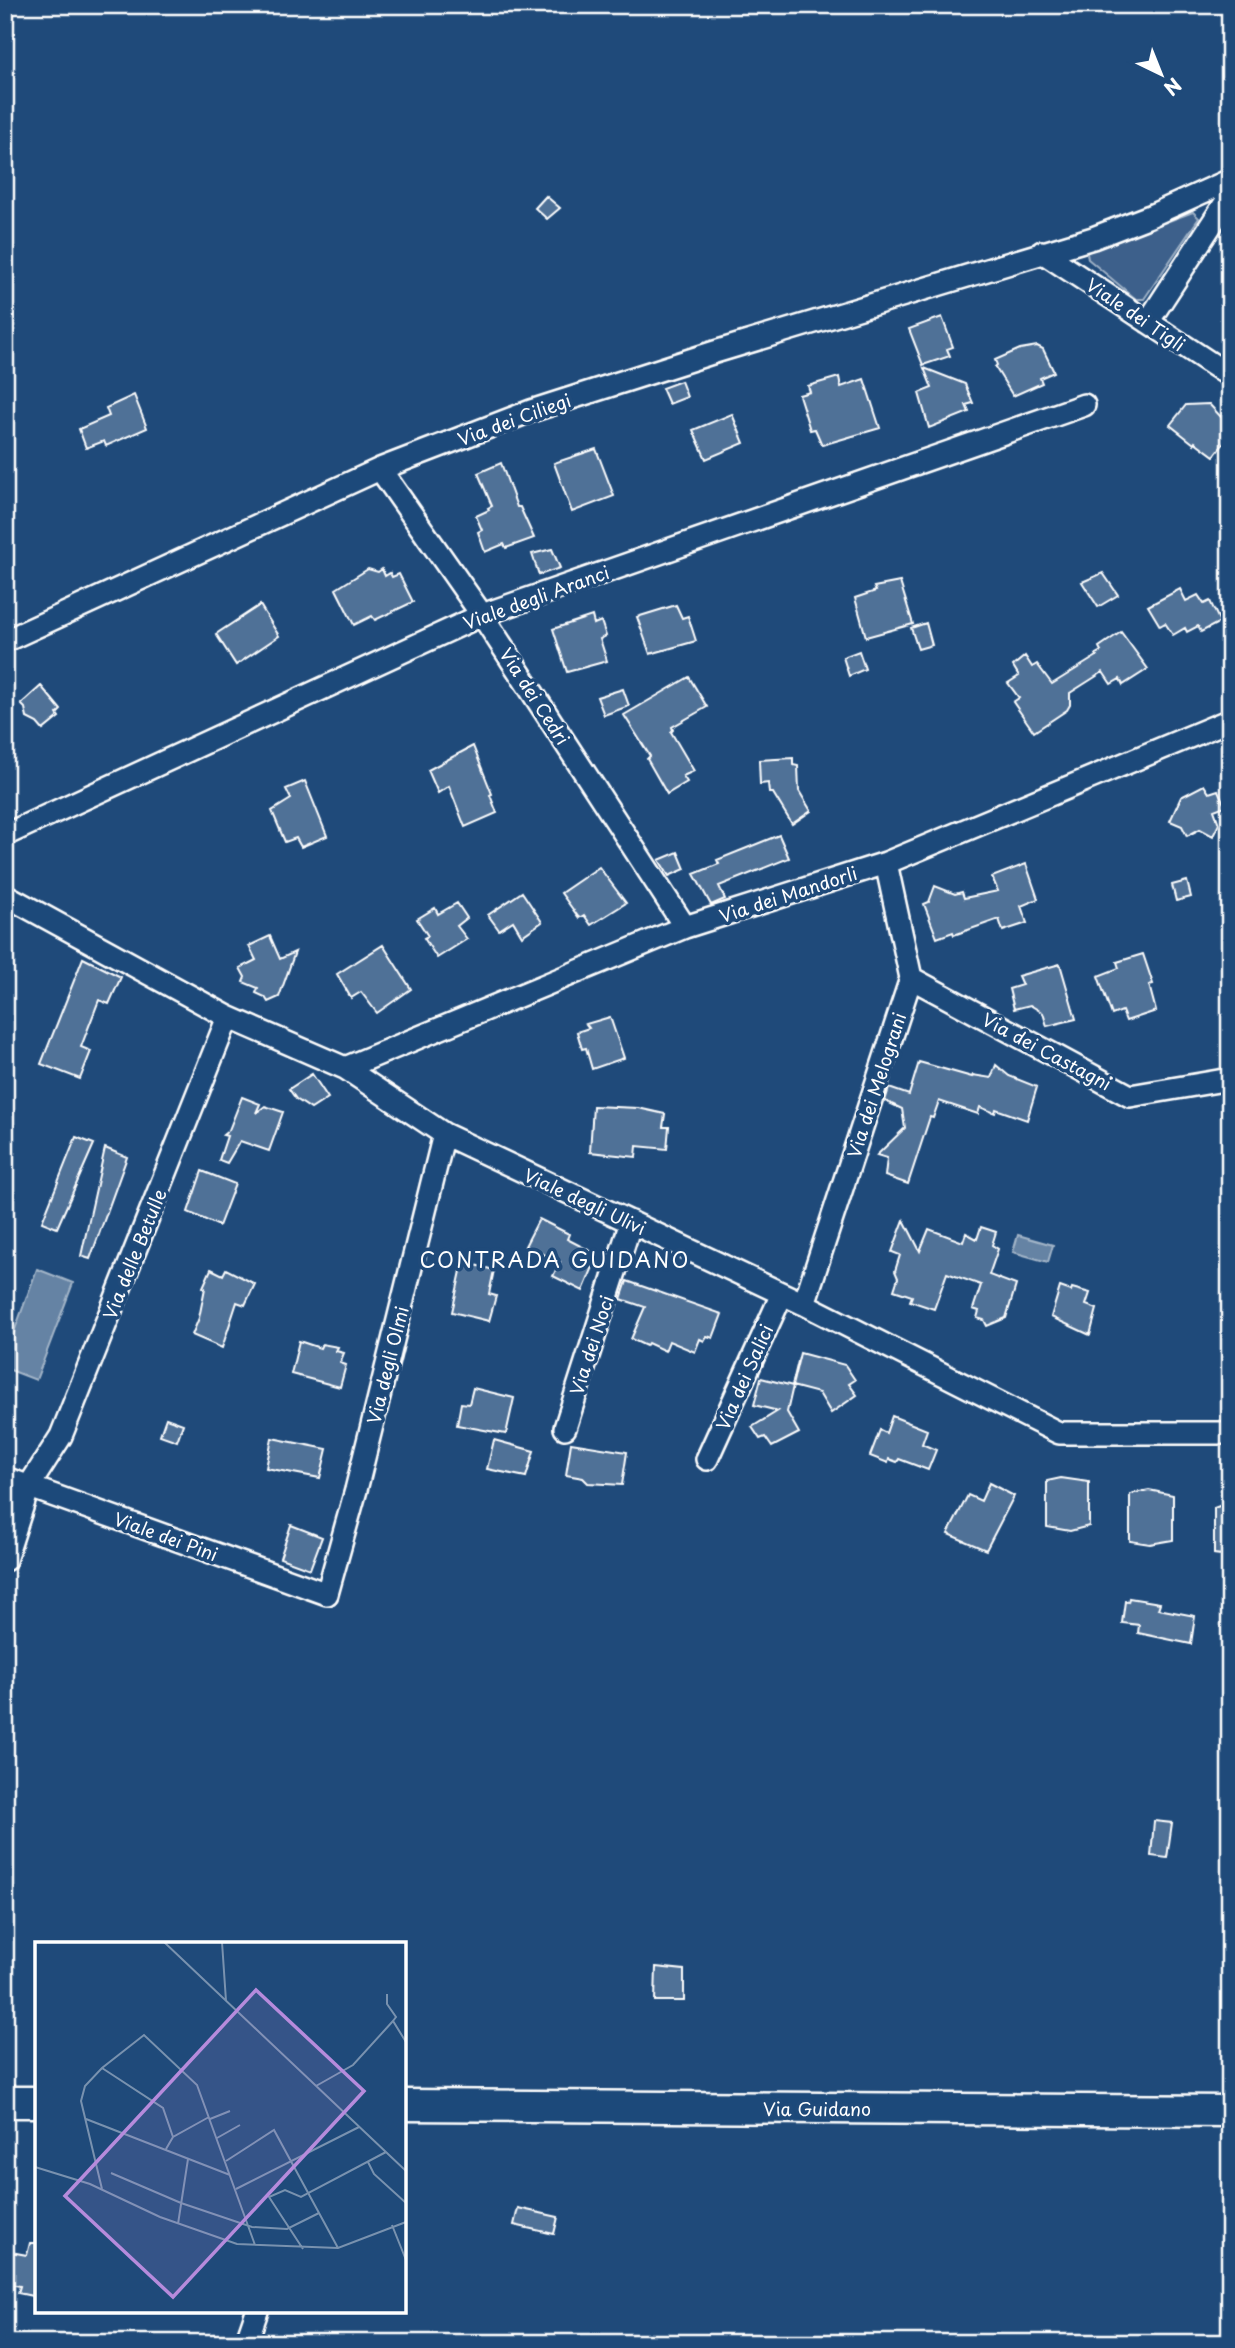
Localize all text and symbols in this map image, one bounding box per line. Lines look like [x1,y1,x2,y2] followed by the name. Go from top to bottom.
[1126,38,1196,108] north arrow
[1158,72,1188,103] text: N
[1081,271,1191,357] street label: Viale dei Tigli
[453,386,575,452] street label: Via dei Ciliegi
[459,558,613,636] street label: Viale degli Aranci
[493,642,577,750] street label: Via dei Cedri
[716,859,860,929] street label: Via dei Mandorli
[977,1005,1117,1097] street label: Via dei Castagni
[840,1009,912,1161] street label: Via dei Melograni
[520,1161,650,1241] street label: Viale degli Ulivi
[96,1184,173,1323] street label: Via delle Betulle
[420,1243,690,1275] district label: CONTRADA GUIDANO
[562,1292,620,1398] street label: Via dei Noci
[359,1303,415,1427] street label: Via degli Olmi
[709,1320,779,1434] street label: Via dei Salici
[110,1505,222,1567] street label: Viale dei Pini
[35,1942,406,2313] inset map
[763,2095,871,2122] street label: Via Guidano

